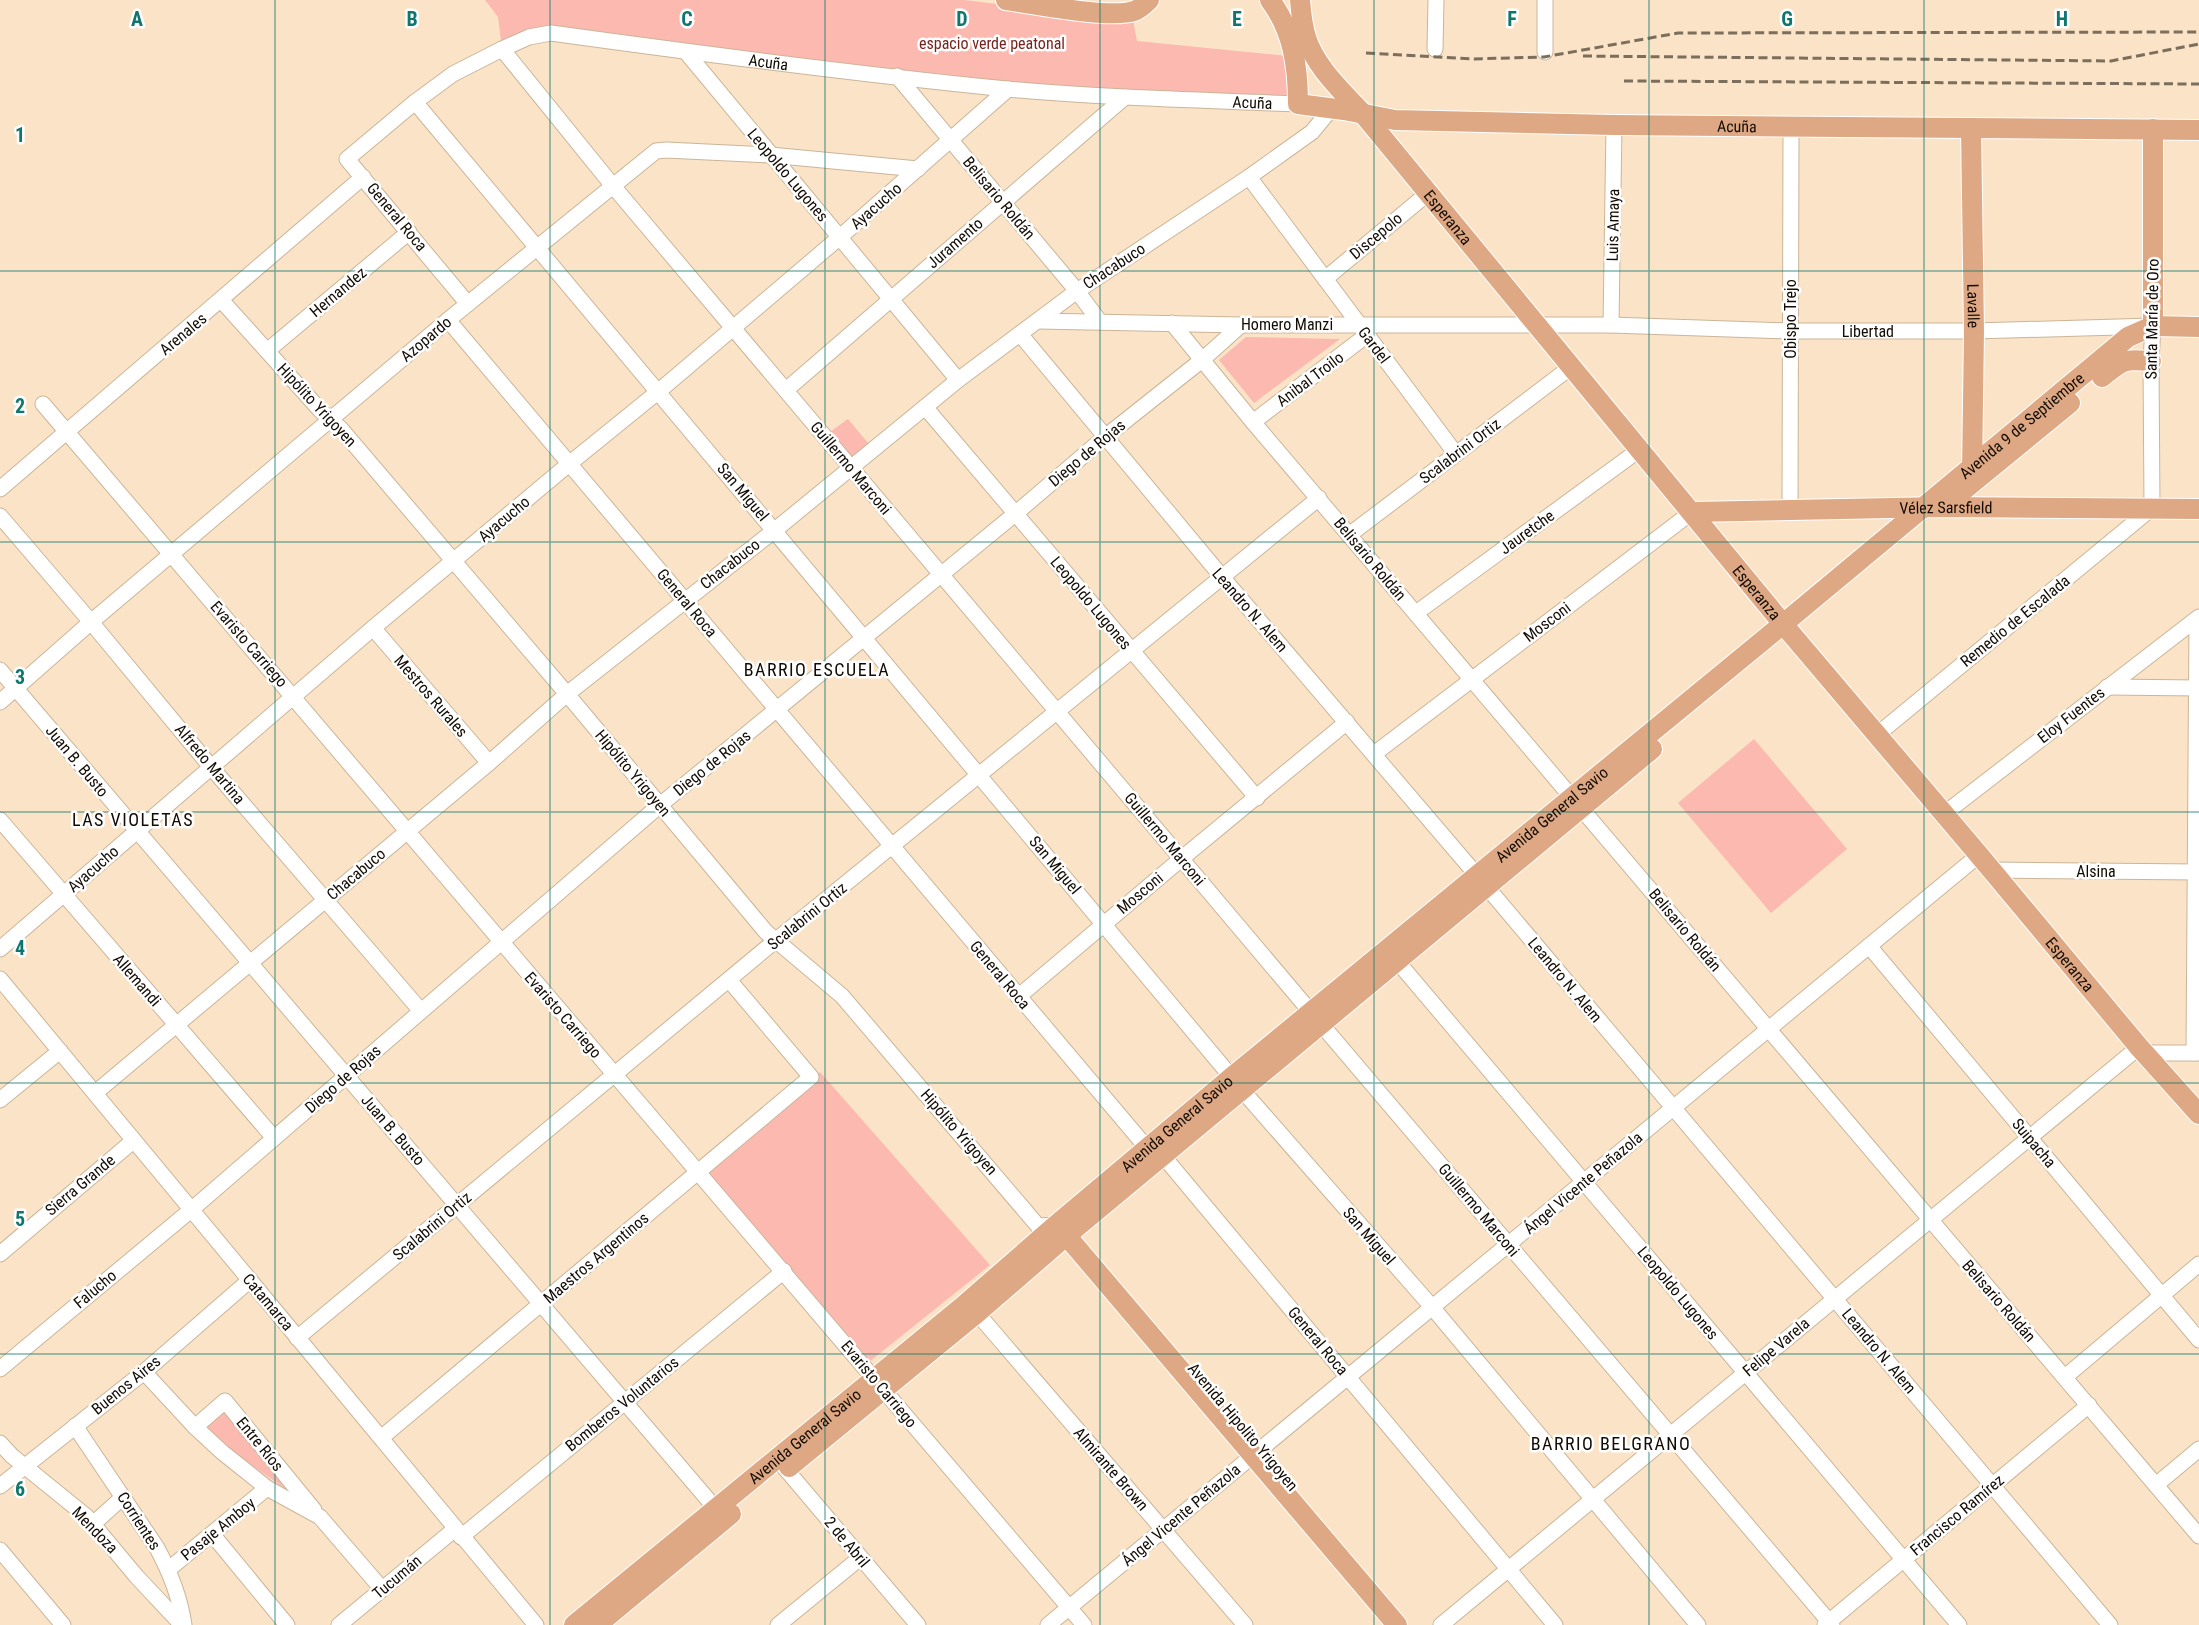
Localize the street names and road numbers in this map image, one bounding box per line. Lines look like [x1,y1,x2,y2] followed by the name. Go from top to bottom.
[747,50,789,74] street label: Acuña
[1232,92,1273,112] street label: Acuña
[1717,116,1757,136] street label: Acuña
[743,125,833,225] street label: Leopoldo Lugones
[959,153,1039,243] street label: Belisario Roldán
[363,179,431,255] street label: General Roca
[847,179,905,233] street label: Ayacucho
[1420,186,1476,248] street label: Esperanza
[1603,189,1623,261] street label: Luis Amaya
[1346,209,1406,263] street label: Discepolo
[923,214,987,272] street label: Juramento
[1079,239,1149,293] street label: Chacabuco
[2141,258,2163,380] street label: Santa María de Oro
[306,263,370,321] street label: Hernandez
[1781,279,1800,359] street label: Obispo Trejo
[1964,284,1983,328] street label: Lavalle
[156,309,210,359] street label: Arenales
[397,312,455,366] street label: Azopardo
[1241,315,1333,334] street label: Homero Manzi
[1842,322,1894,341] street label: Libertad
[1354,323,1394,367] street label: Gardel
[1273,348,1347,410] street label: Anibal Troilo
[273,359,361,451] street label: Hipólito Yrigoyen
[1955,368,2088,483] street label: Avenida 9 de Septiembre
[1416,414,1504,488] street label: Scalabrini Ortiz
[1045,415,1129,491] street label: Diego de Rojas
[807,418,895,518] street label: Guillermo Marconi
[713,459,773,525] street label: San Miguel
[474,492,534,546] street label: Ayacucho
[1899,497,1993,517] street label: Vélez Sarsfield
[1496,506,1558,558] street label: Jauretche
[1330,514,1410,604] street label: Belisario Roldán
[696,535,764,593] street label: Chacabuco
[1046,553,1136,653] street label: Leopoldo Lugones
[1729,561,1785,624] street label: Esperanza
[1208,564,1292,656] street label: Leandro N. Alem
[653,565,721,641] street label: General Roca
[1956,571,2074,671] street label: Remedio de Escalada
[206,597,292,691] street label: Evaristo Carriego
[1520,598,1574,646] street label: Mosconi
[390,651,472,741] street label: Mestros Rurales
[2034,683,2108,747] street label: Eloy Fuentes
[171,720,249,808] street label: Alfredo Martina
[42,721,112,801] street label: Juan B. Busto
[591,726,675,820] street label: Hipólito Yrigoyen
[669,726,755,800] street label: Diego de Rojas
[1491,763,1612,866] street label: Avenida General Savio
[1121,789,1209,889] street label: Guillermo Marconi
[1025,832,1085,898] street label: San Miguel
[64,842,122,896] street label: Ayacucho
[323,844,389,904] street label: Chacabuco
[2076,862,2116,881] street label: Alsina
[1113,868,1167,918] street label: Mosconi
[764,878,850,954] street label: Scalabrini Ortiz
[1645,885,1725,975] street label: Belisario Roldán
[2042,933,2098,995] street label: Esperanza
[1524,934,1606,1026] street label: Leandro N. Alem
[966,937,1034,1013] street label: General Roca
[109,950,165,1010] street label: Allemandi
[520,968,606,1062] street label: Evaristo Carriego
[301,1041,385,1117] street label: Diego de Rojas
[1117,1071,1236,1176] street label: Avenida General Savio
[917,1085,1001,1179] street label: Hipólito Yrigoyen
[357,1091,429,1169] street label: Juan B. Busto
[2008,1115,2060,1171] street label: Suipacha
[1520,1128,1646,1238] street label: Ángel Vicente Peñazola
[41,1150,119,1220] street label: Sierra Grande
[1435,1160,1523,1260] street label: Guillermo Marconi
[389,1188,475,1264] street label: Scalabrini Ortiz
[1339,1203,1399,1269] street label: San Miguel
[539,1208,653,1308] street label: Maestros Argentinos
[1633,1243,1723,1343] street label: Leopoldo Lugones
[1958,1256,2040,1346] street label: Belisario Roldán
[70,1266,120,1312] street label: Falucho
[239,1270,297,1334] street label: Catamarca
[1284,1303,1352,1379] street label: General Roca
[1838,1305,1920,1397] street label: Leandro N. Alem
[1739,1314,1813,1380] street label: Felipe Varela
[837,1337,921,1431] street label: Evaristo Carriego
[88,1351,164,1419] street label: Buenos Aires
[562,1353,682,1455] street label: Bomberos Voluntarios
[1184,1359,1302,1495] street label: Avenida Hipolito Yrigoyen
[744,1384,865,1488] street label: Avenida General Savio
[233,1413,287,1475] street label: Entre Ríos
[1070,1423,1152,1515] street label: Almirante Brown
[1118,1460,1244,1570] street label: Ángel Vicente Peñazola
[1906,1470,2008,1560] street label: Francisco Ramírez
[113,1488,165,1554] street label: Corrientes
[177,1493,259,1565] street label: Pasaje Amboy
[68,1503,122,1557] street label: Mendoza
[820,1513,874,1571] street label: 2 de Abril
[369,1551,425,1603] street label: Tucumán

